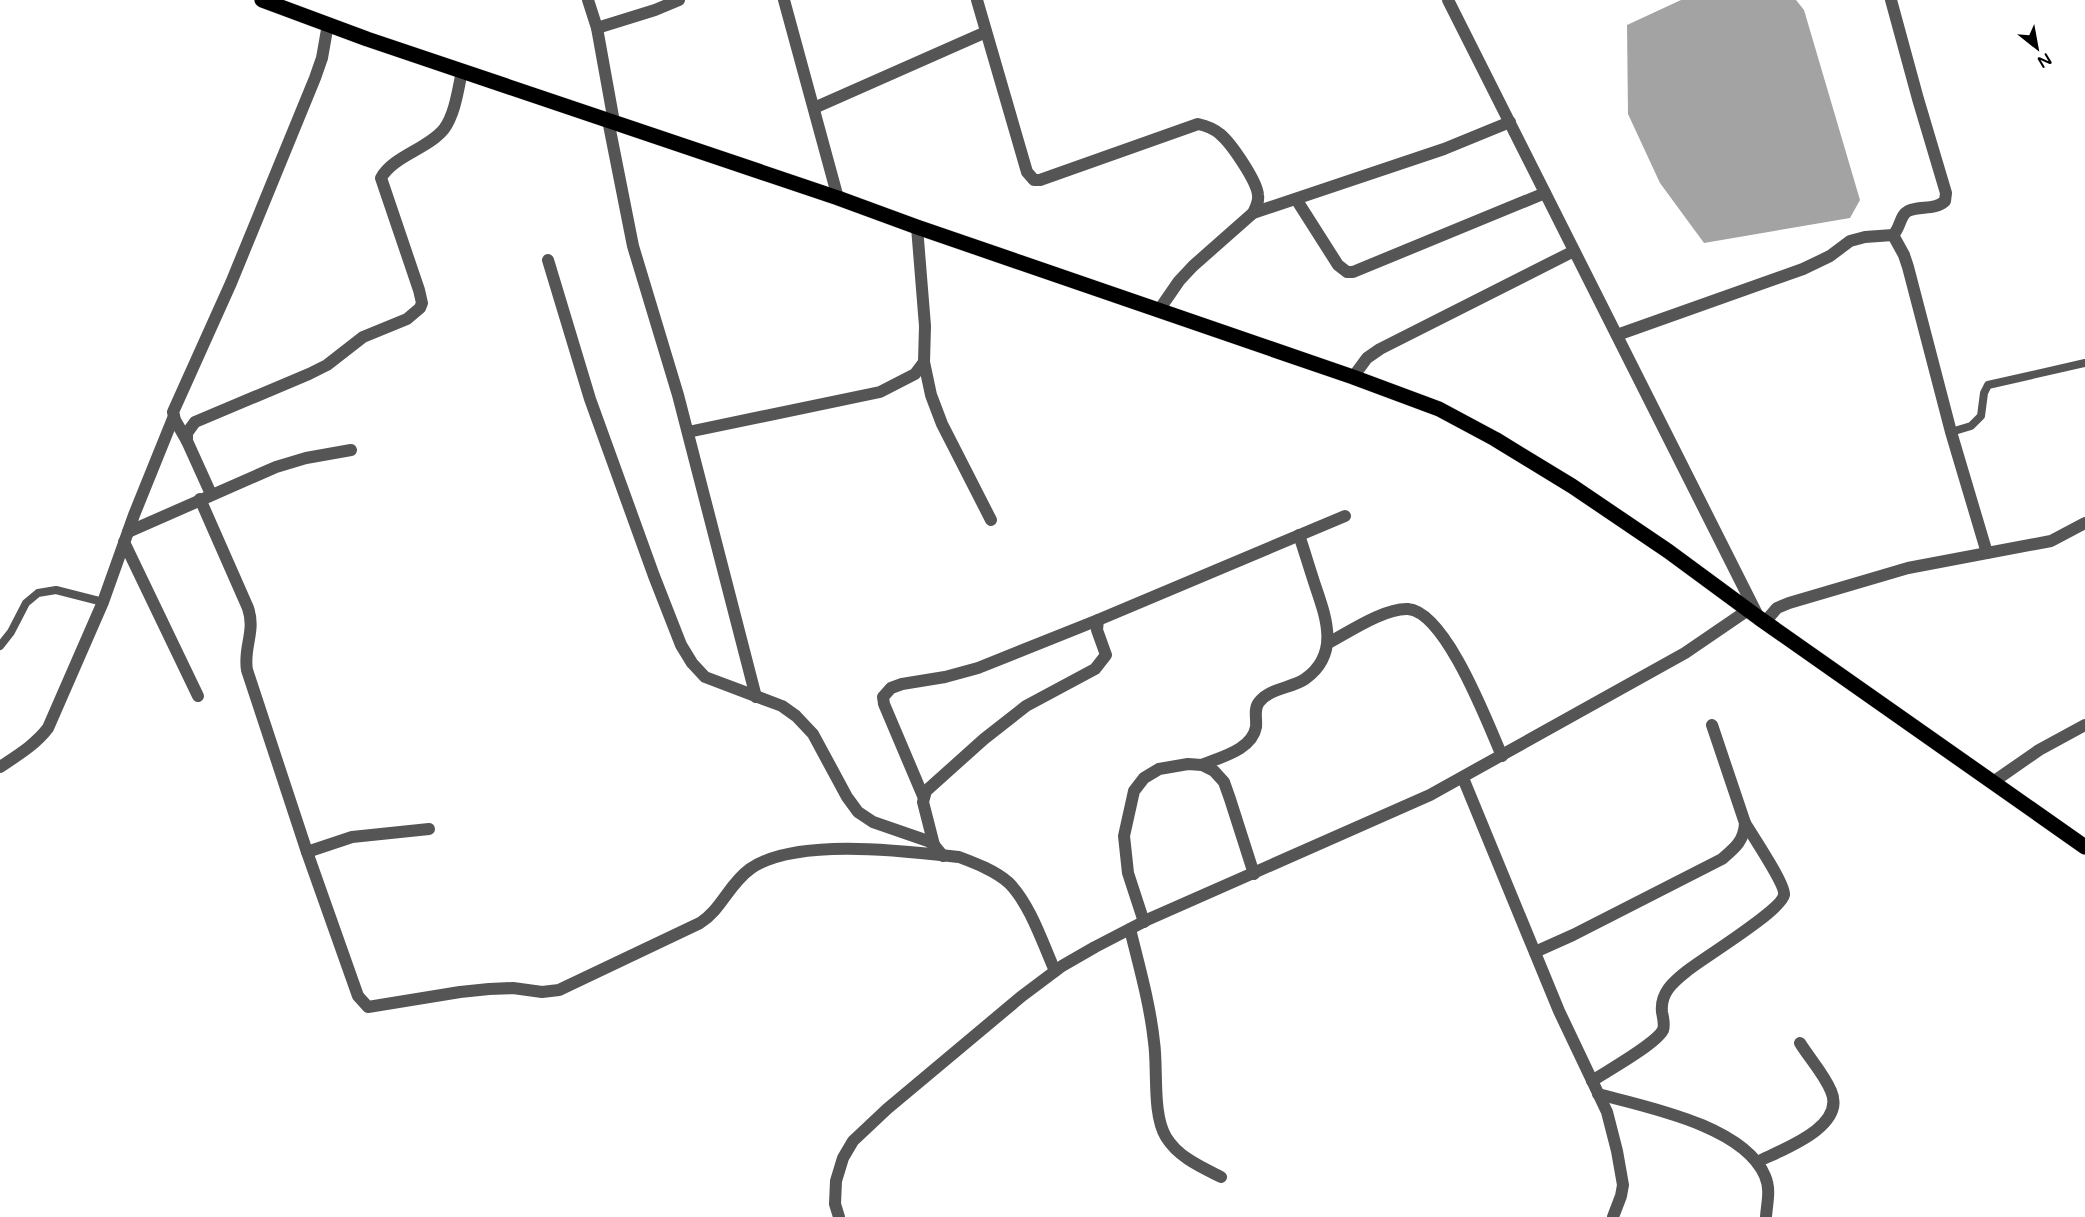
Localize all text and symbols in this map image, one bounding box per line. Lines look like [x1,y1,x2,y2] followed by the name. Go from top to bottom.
[2007,18,2067,78] north arrow
[2034,48,2055,72] text: N

